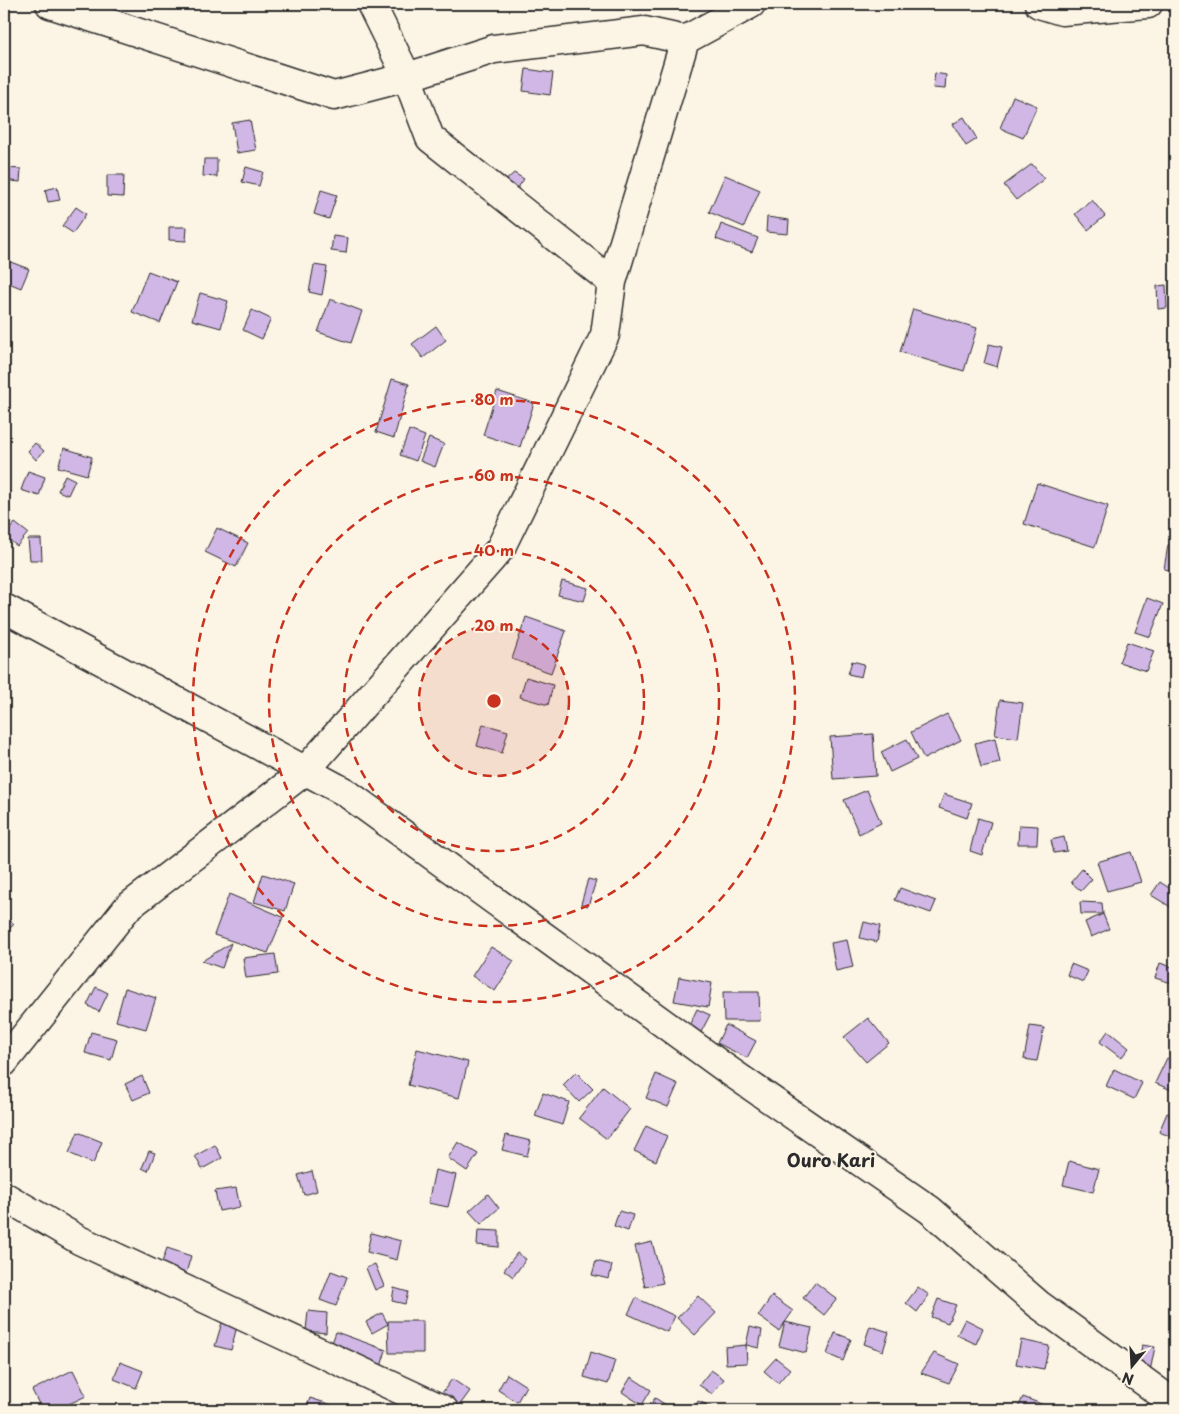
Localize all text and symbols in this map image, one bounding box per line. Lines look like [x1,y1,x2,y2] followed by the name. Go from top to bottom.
[474,387,514,410] text: 80 m
[474,463,514,486] text: 60 m
[474,538,514,561] text: 40 m
[475,613,513,636] text: 20 m
[485,692,503,710] centre of rings
[787,1146,875,1173] district label: Ouro Kari
[1106,1342,1156,1392] north arrow
[1119,1367,1136,1391] text: N

